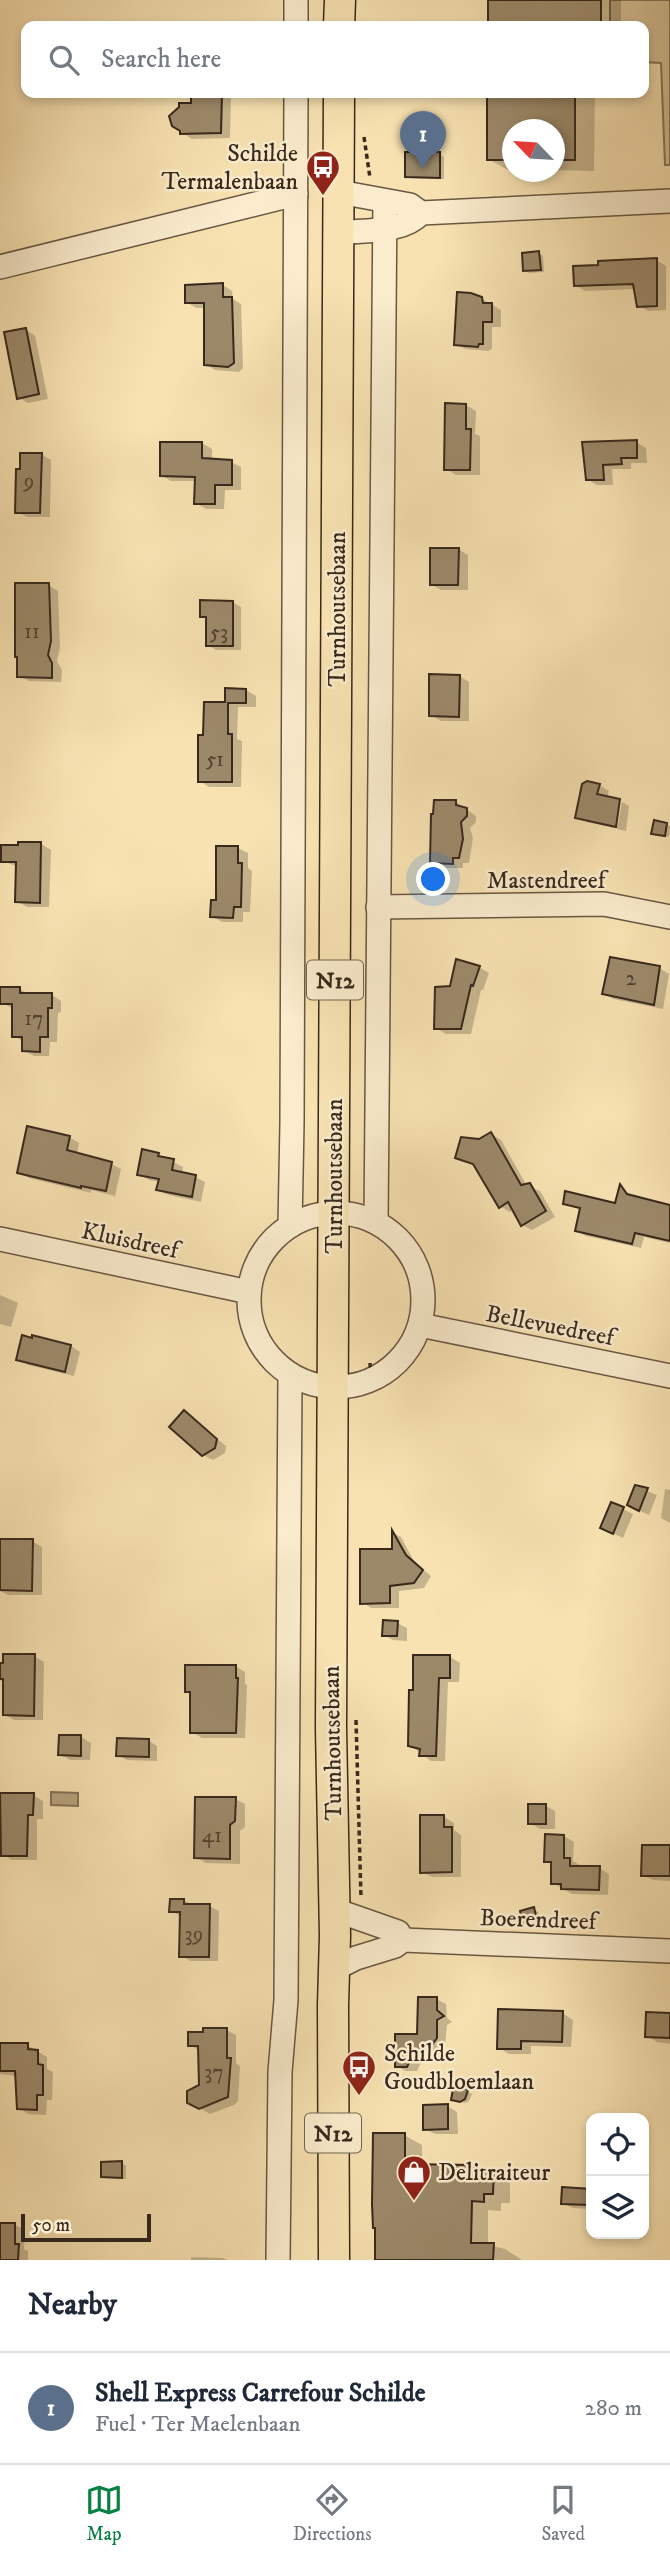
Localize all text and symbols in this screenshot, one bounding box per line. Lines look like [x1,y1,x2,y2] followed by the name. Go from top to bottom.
[21,21,649,98] search box
[45,41,83,79] icon: search
[101,43,221,76] text: Search here
[400,111,446,169] pin: 1
[502,119,565,182] north arrow
[161,139,298,197] place label: Schilde Termalenbaan
[304,148,342,197] bus stop icon: Schilde Termalenbaan
[23,469,34,495] house number: 9
[323,531,353,687] street label: Turnhoutsebaan
[24,619,40,645] house number: 11
[210,620,228,646] house number: 53
[206,747,224,773] house number: 51
[416,862,450,896] your location
[487,866,609,896] street label: Mastendreef
[307,960,363,1000] road number: N12
[626,966,637,992] house number: 2
[25,1006,43,1032] house number: 17
[320,1098,350,1254] street label: Turnhoutsebaan
[79,1216,184,1267] street label: Kluisdreef
[483,1299,620,1354] street label: Bellevuedreef
[317,1665,349,1821] street label: Turnhoutsebaan
[202,1823,222,1849] house number: 41
[479,1903,600,1937] street label: Boerendreef
[185,1922,203,1948] house number: 39
[384,2039,535,2097] place label: Schilde Goudbloemlaan
[340,2048,378,2097] bus stop icon: Schilde Goudbloemlaan
[205,2060,223,2086] house number: 37
[586,2113,649,2239] map controls
[586,2113,649,2176] button: locate
[305,2114,361,2152] road number: N12
[395,2153,433,2202] shop icon: Delitraiteur
[438,2158,550,2188] place label: Delitraiteur
[586,2176,649,2239] button: layers
[21,2211,150,2243] scale bar
[32,2214,70,2237] text: 50 m
[28,2287,117,2324] text: Nearby
[95,2377,425,2410] text: Shell Express Carrefour Schilde
[47,2394,55,2423] text: 1
[585,2394,642,2423] text: 280 m
[95,2410,301,2439] text: Fuel · Ter Maelenbaan
[85,2481,123,2546] tab: Map
[293,2481,372,2546] tab: Directions
[541,2481,585,2546] tab: Saved

